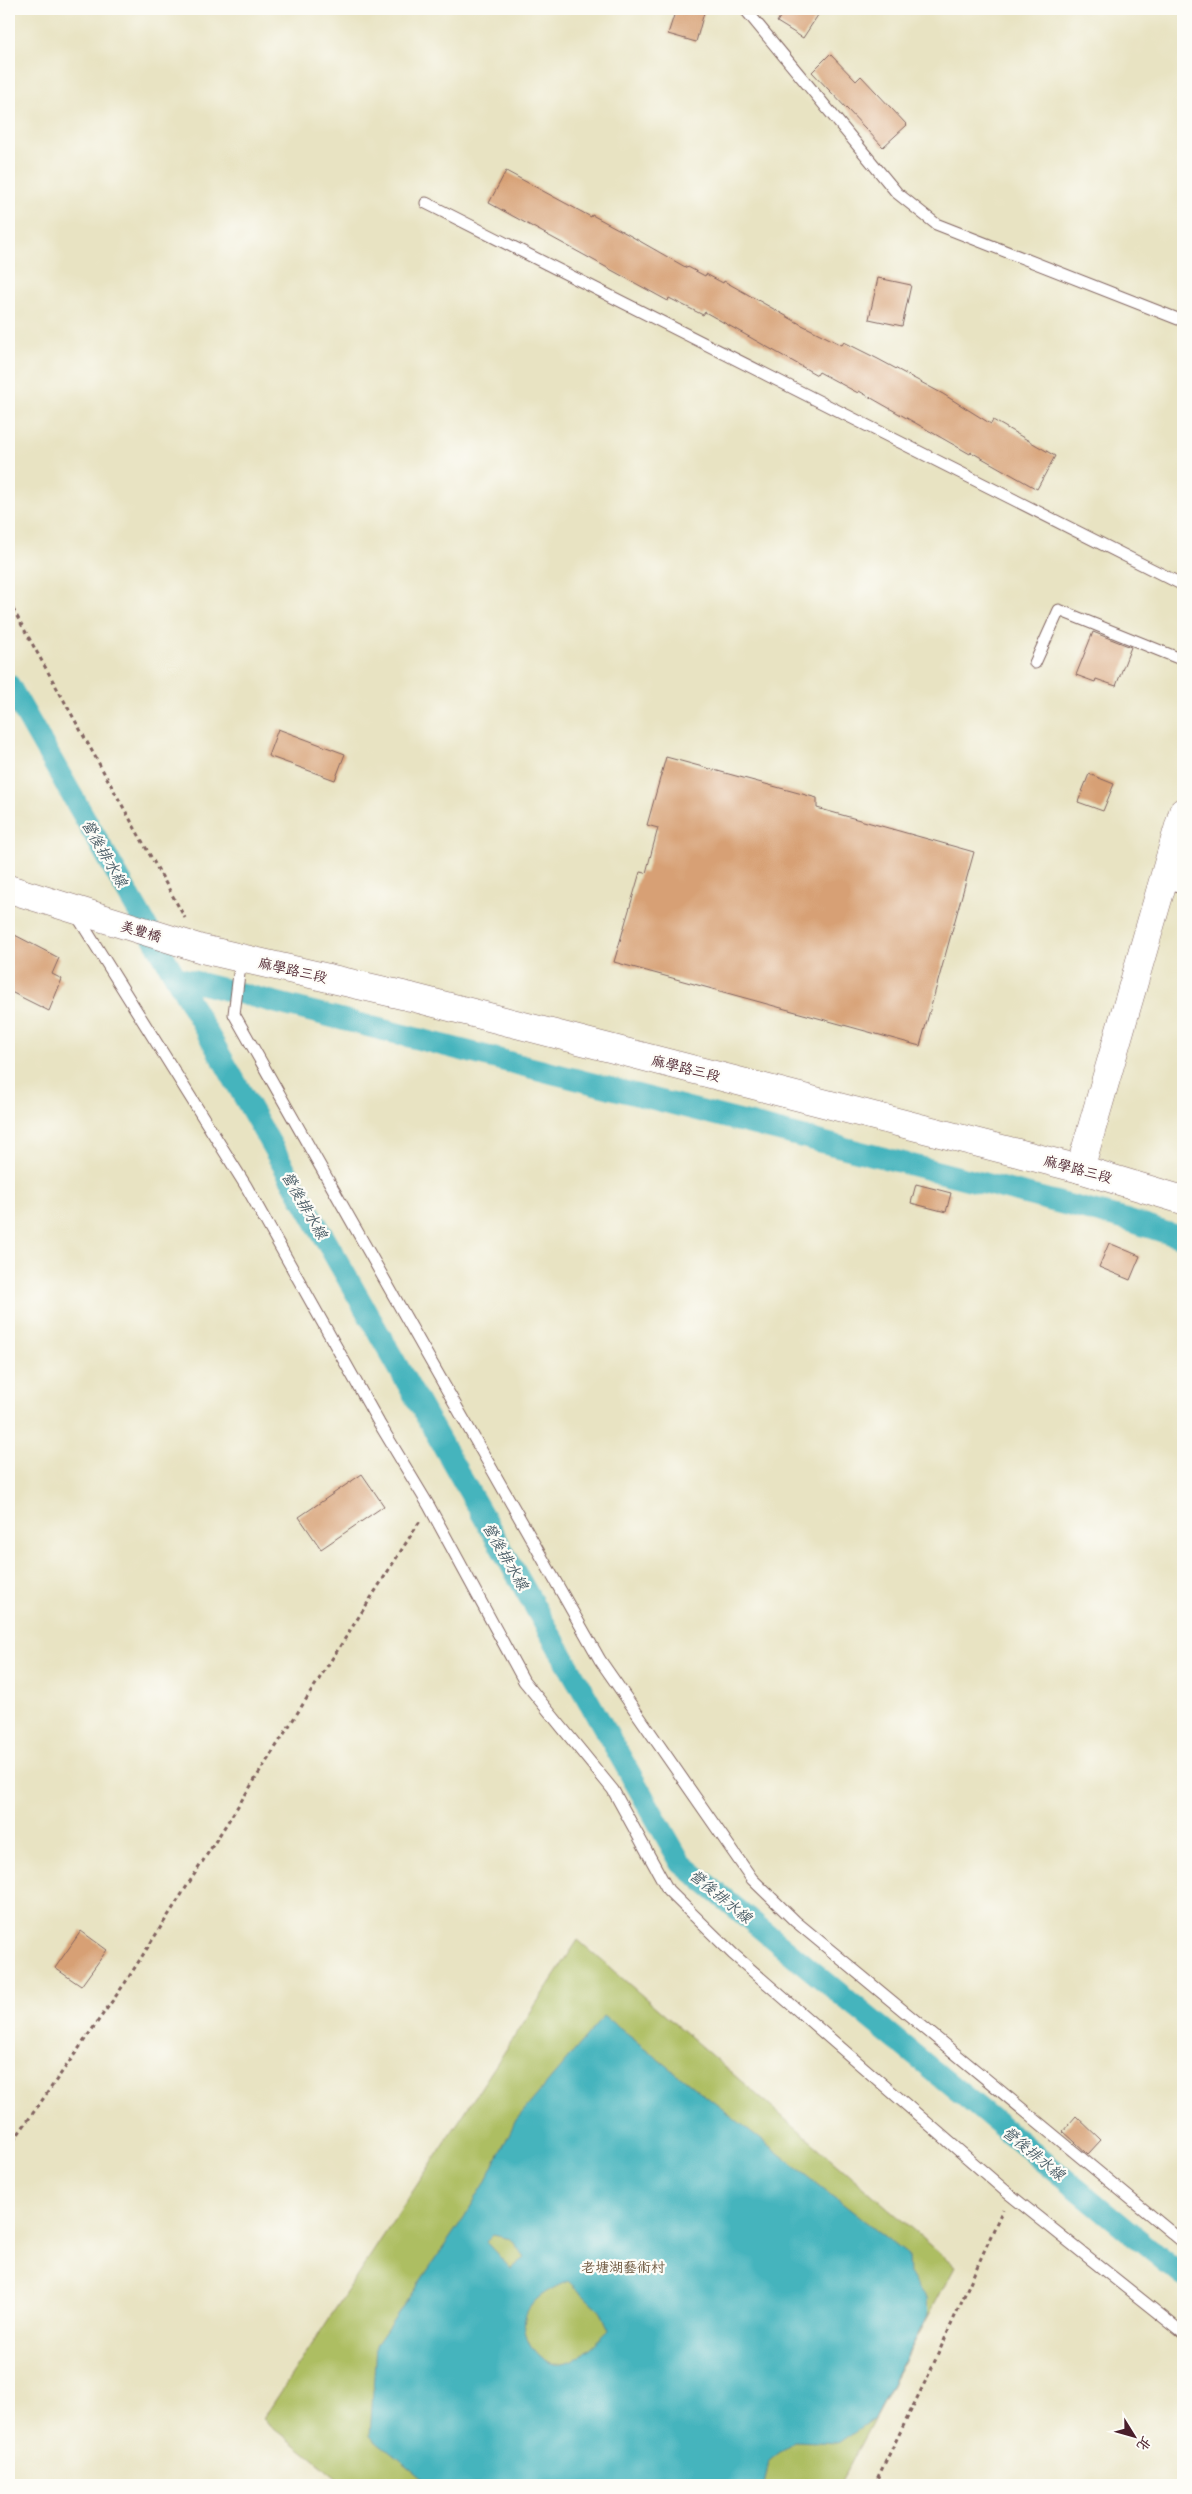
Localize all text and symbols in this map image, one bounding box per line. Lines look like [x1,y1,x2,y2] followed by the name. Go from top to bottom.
[78,816,132,891] water label: 營後排水線
[118,916,164,946] street label: 美豐橋
[257,953,329,987] street label: 麻學路三段
[650,1051,722,1085] street label: 麻學路三段
[1042,1151,1114,1187] street label: 麻學路三段
[278,1168,332,1243] water label: 營後排水線
[479,1519,533,1594] water label: 營後排水線
[686,1865,757,1928] water label: 營後排水線
[999,2122,1070,2185] water label: 營後排水線
[581,2258,665,2276] park label: 老塘湖藝術村
[1110,2412,1160,2462] north arrow
[1133,2433,1156,2455] text: 北

